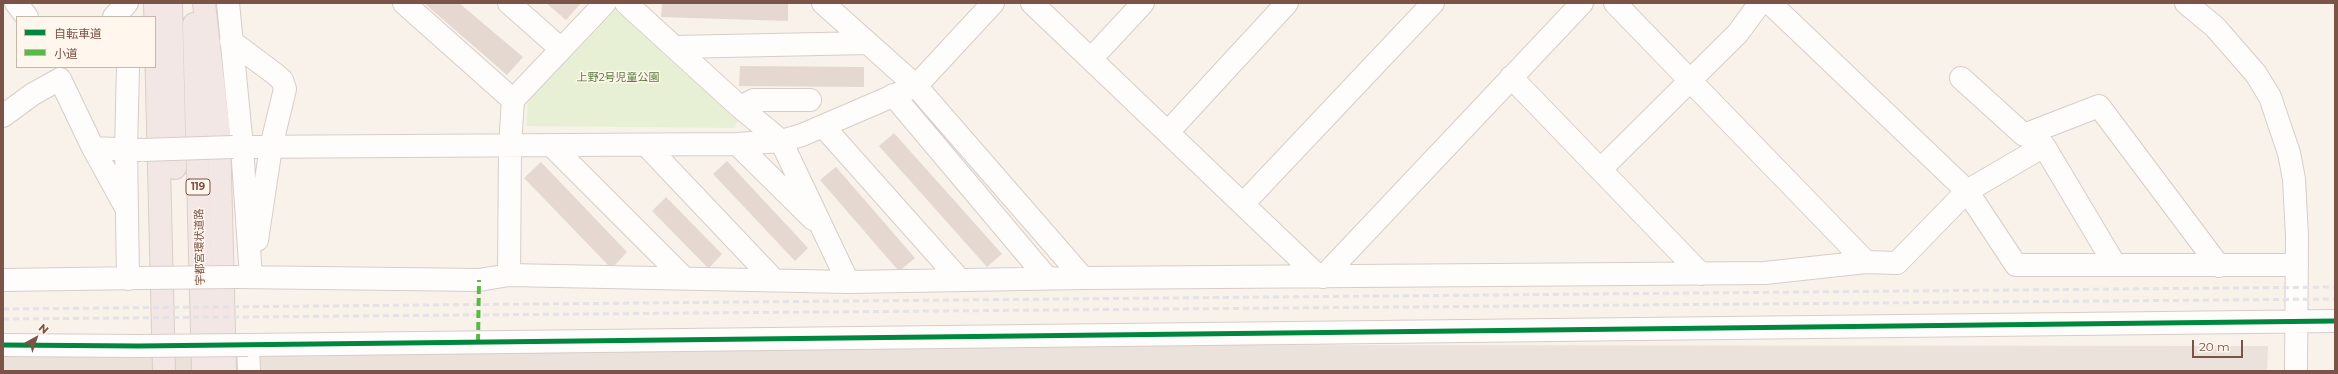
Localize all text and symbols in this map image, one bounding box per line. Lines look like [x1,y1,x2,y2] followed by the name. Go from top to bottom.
[16,16,156,68] legend
[54,26,102,41] text: 自転車道
[54,46,78,61] text: 小道
[576,71,660,85] park label: 上野2号児童公園
[186,179,210,195] road number: 119
[193,208,207,286] street label: 宇都宮環状道路
[16,318,56,358] north arrow
[36,321,52,337] text: N
[2194,332,2245,358] scale bar
[2199,339,2230,354] text: 20 m

